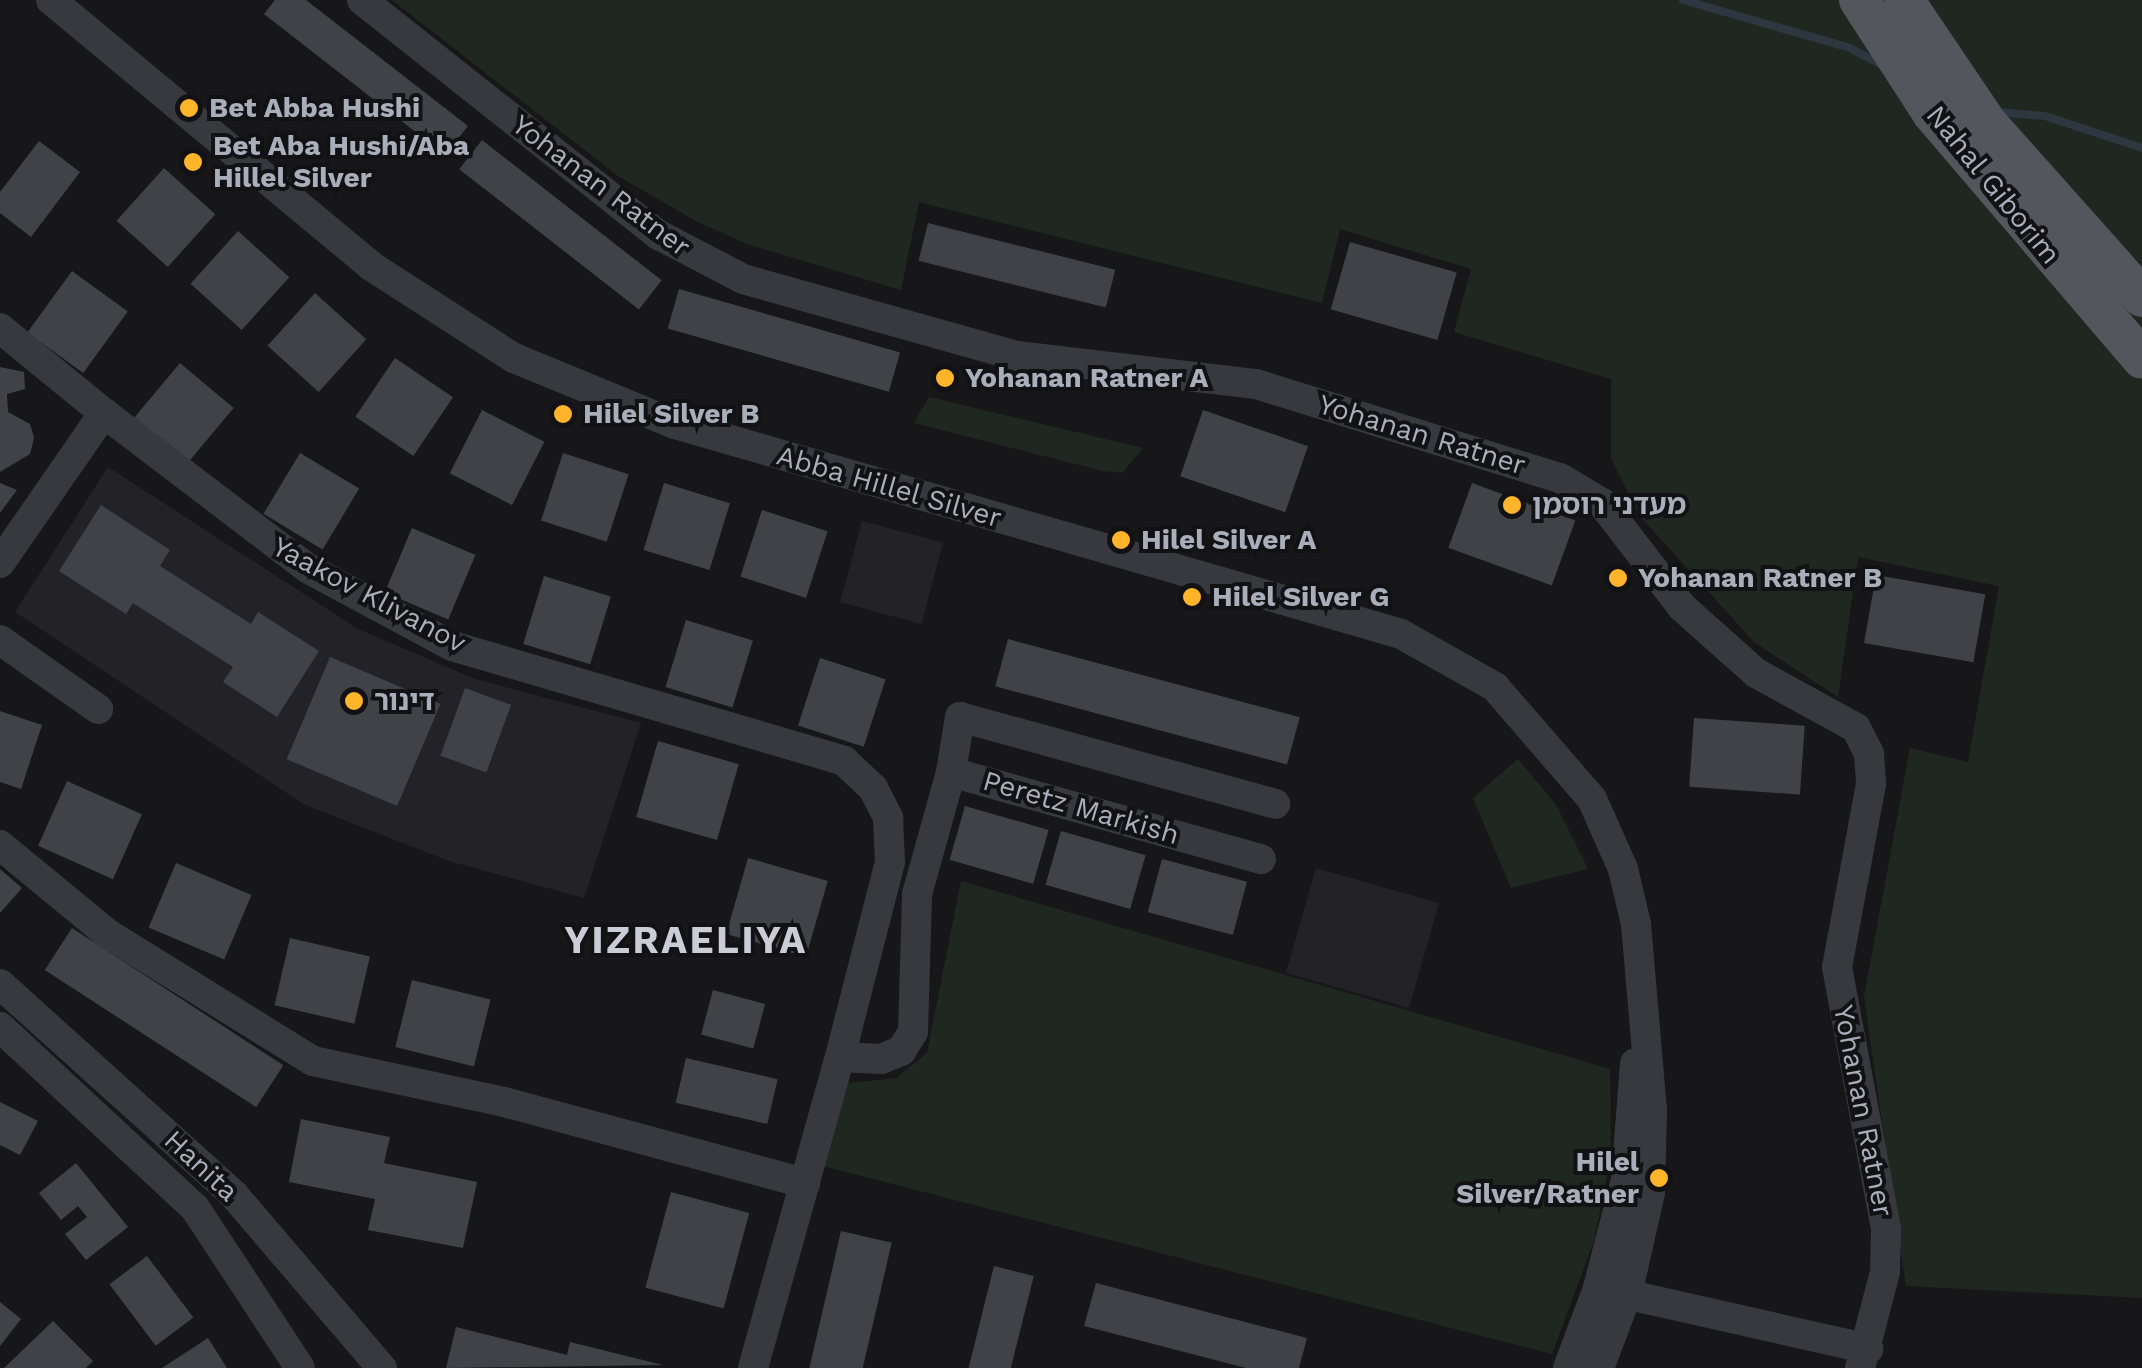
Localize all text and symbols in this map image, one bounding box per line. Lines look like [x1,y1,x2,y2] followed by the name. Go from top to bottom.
[209,91,421,125] place label: Bet Abba Hushi
[178,97,200,119] marker: Bet Abba Hushi
[1919,99,2067,271] street label: Nahal Giborim
[505,108,697,264] street label: Yohanan Ratner
[213,129,470,195] place label: Bet Aba Hushi/Aba Hillel Silver
[182,151,204,173] marker: Bet Aba Hushi/Aba Hillel Silver
[965,361,1209,395] place label: Yohanan Ratner A
[934,367,956,389] marker: Yohanan Ratner A
[1314,388,1530,482] street label: Yohanan Ratner
[583,397,760,431] place label: Hilel Silver B
[552,403,574,425] marker: Hilel Silver B
[772,439,1006,535] street label: Abba Hillel Silver
[1532,488,1686,522] place label: מעדני רוסמן
[1501,494,1523,516] marker: מעדני רוסמן
[1141,523,1318,557] place label: Hilel Silver A
[1110,529,1132,551] marker: Hilel Silver A
[266,530,472,660] street label: Yaakov Klivanov
[1638,561,1883,595] place label: Yohanan Ratner B
[1607,567,1629,589] marker: Yohanan Ratner B
[1212,580,1390,614] place label: Hilel Silver G
[1181,586,1203,608] marker: Hilel Silver G
[374,684,435,718] place label: דינור
[343,690,365,712] marker: דינור
[979,764,1183,852] street label: Peretz Markish
[564,918,808,964] district label: YIZRAELIYA
[1826,1002,1900,1220] street label: Yohanan Ratner
[157,1124,245,1208] street label: Hanita
[1456,1145,1639,1211] place label: Hilel Silver/Ratner
[1648,1167,1670,1189] marker: Hilel Silver/Ratner

